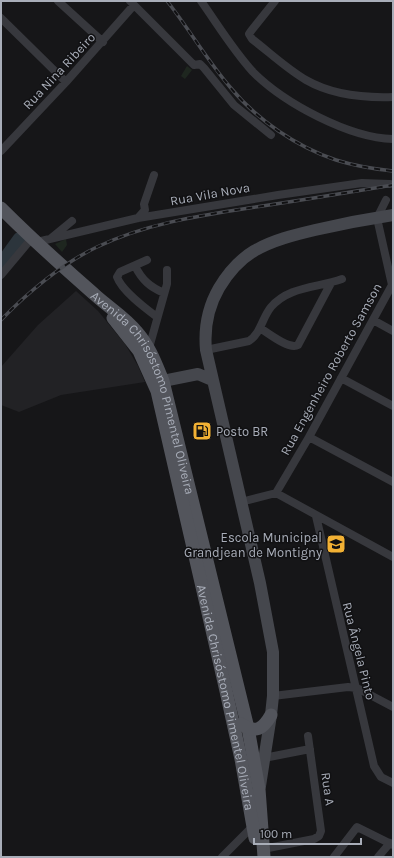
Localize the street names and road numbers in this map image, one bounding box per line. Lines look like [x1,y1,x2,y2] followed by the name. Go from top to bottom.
[20,30,98,112] street label: Rua Nina Ribeiro
[169,180,251,208] street label: Rua Vila Nova
[277,280,385,458] street label: Rua Engenheiro Roberto Samson
[88,288,198,496] street label: Avenida Chrisóstomo Pimentel Oliveira
[194,583,257,812] street label: Avenida Chrisóstomo Pimentel Oliveira
[340,600,379,701] street label: Rua Ângela Pinto
[318,771,338,807] street label: Rua A

